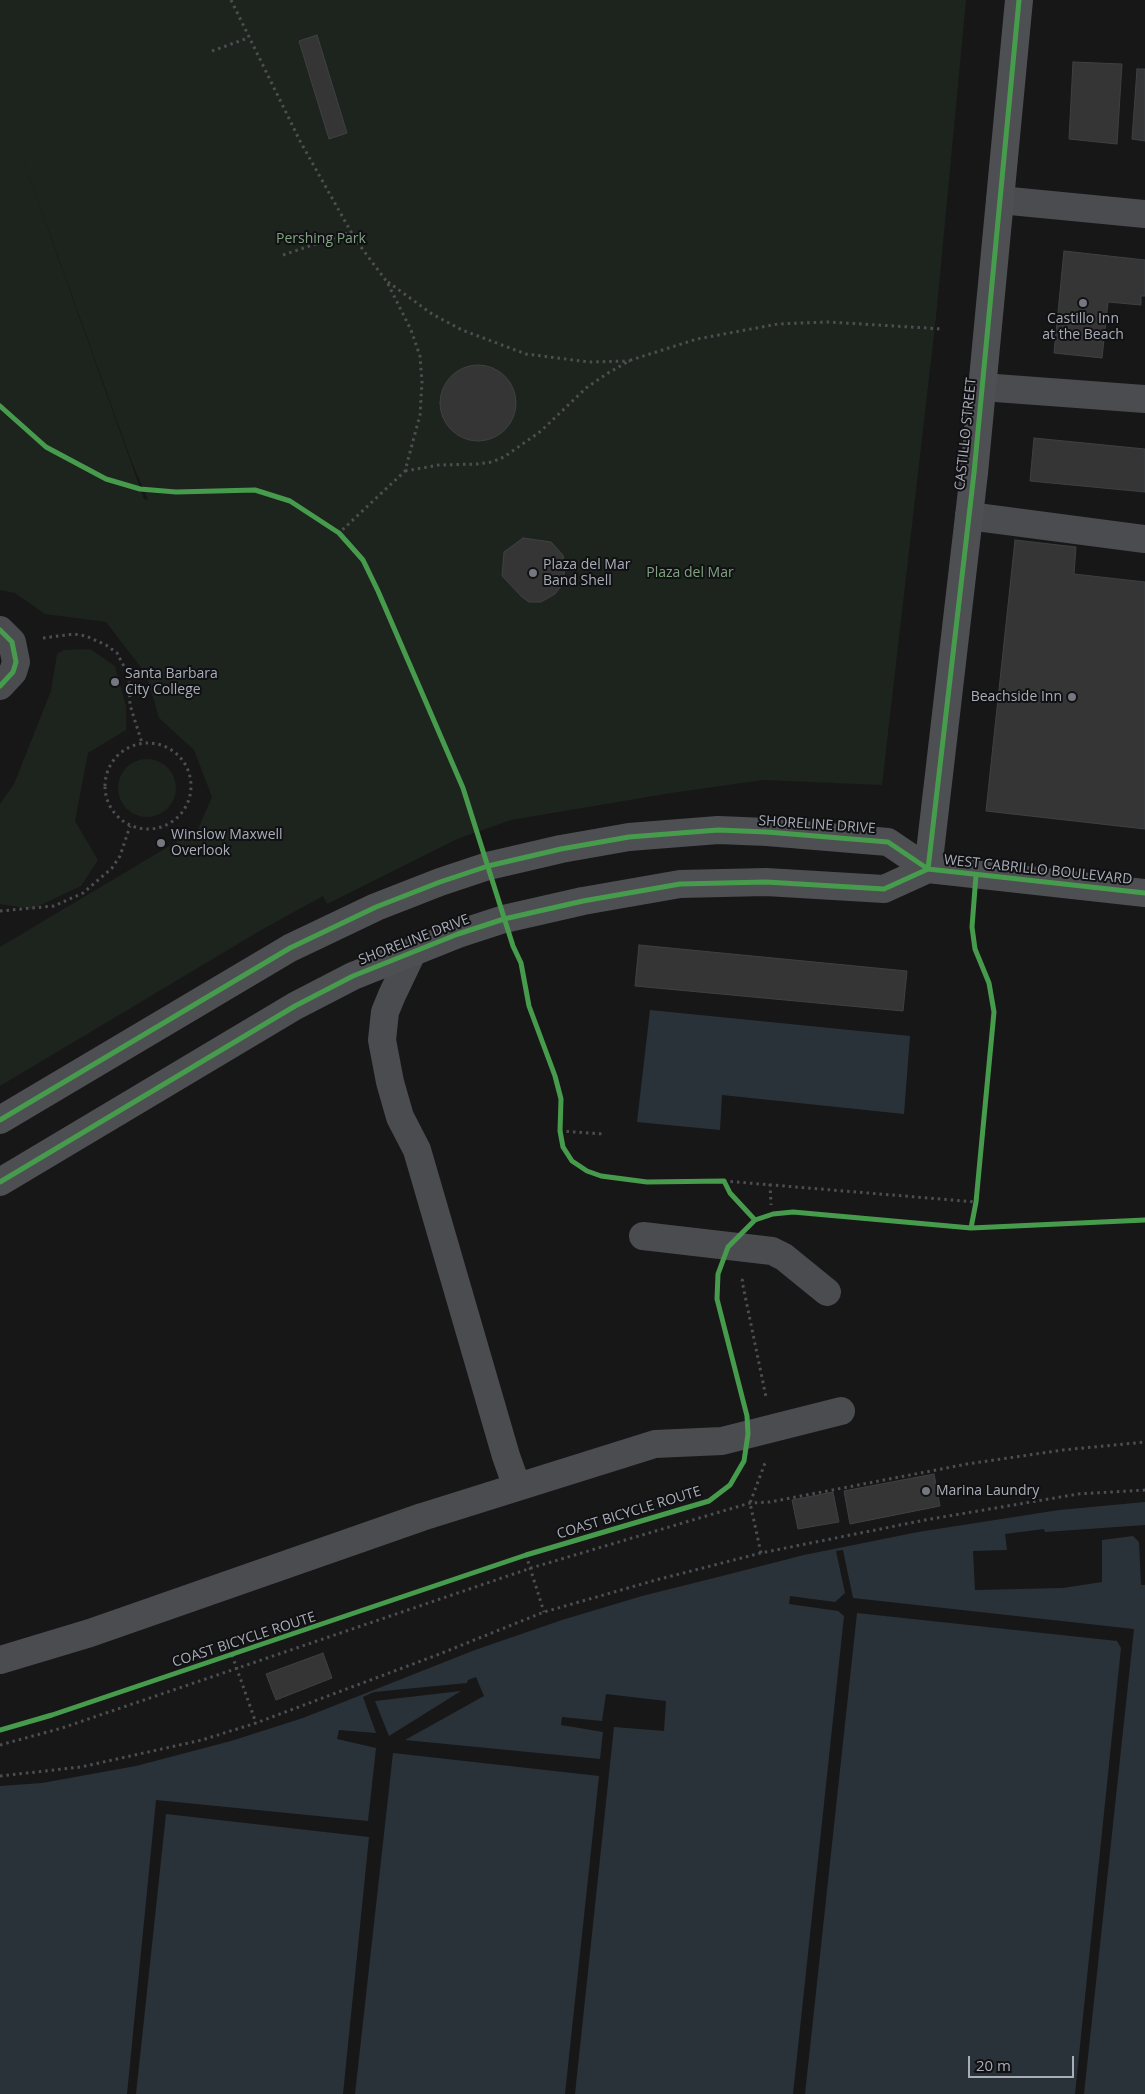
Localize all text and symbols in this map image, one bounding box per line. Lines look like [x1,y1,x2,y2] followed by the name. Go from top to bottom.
[276,231,366,247] park label: Pershing Park
[1077,297,1089,309] marker: Castillo Inn at the Beach
[1042,311,1124,344] place label: Castillo Inn at the Beach
[952,377,980,491] street label: CASTILLO STREET
[543,557,630,590] place label: Plaza del Mar Band Shell
[646,565,734,581] park label: Plaza del Mar
[527,567,539,579] marker: Plaza del Mar Band Shell
[125,666,218,699] place label: Santa Barbara City College
[109,676,121,688] marker: Santa Barbara City College
[971,689,1062,705] place label: Beachside Inn
[1066,691,1078,703] marker: Beachside Inn
[758,813,876,837] street label: SHORELINE DRIVE
[171,827,283,860] place label: Winslow Maxwell Overlook
[155,837,167,849] marker: Winslow Maxwell Overlook
[943,852,1133,888] street label: WEST CABRILLO BOULEVARD
[356,911,472,969] street label: SHORELINE DRIVE
[555,1483,703,1543] street label: COAST BICYCLE ROUTE
[936,1483,1039,1499] place label: Marina Laundry
[920,1485,932,1497] marker: Marina Laundry
[170,1609,318,1671] street label: COAST BICYCLE ROUTE
[970,2046,1076,2078] scale bar
[976,2055,1011,2075] text: 20 m

